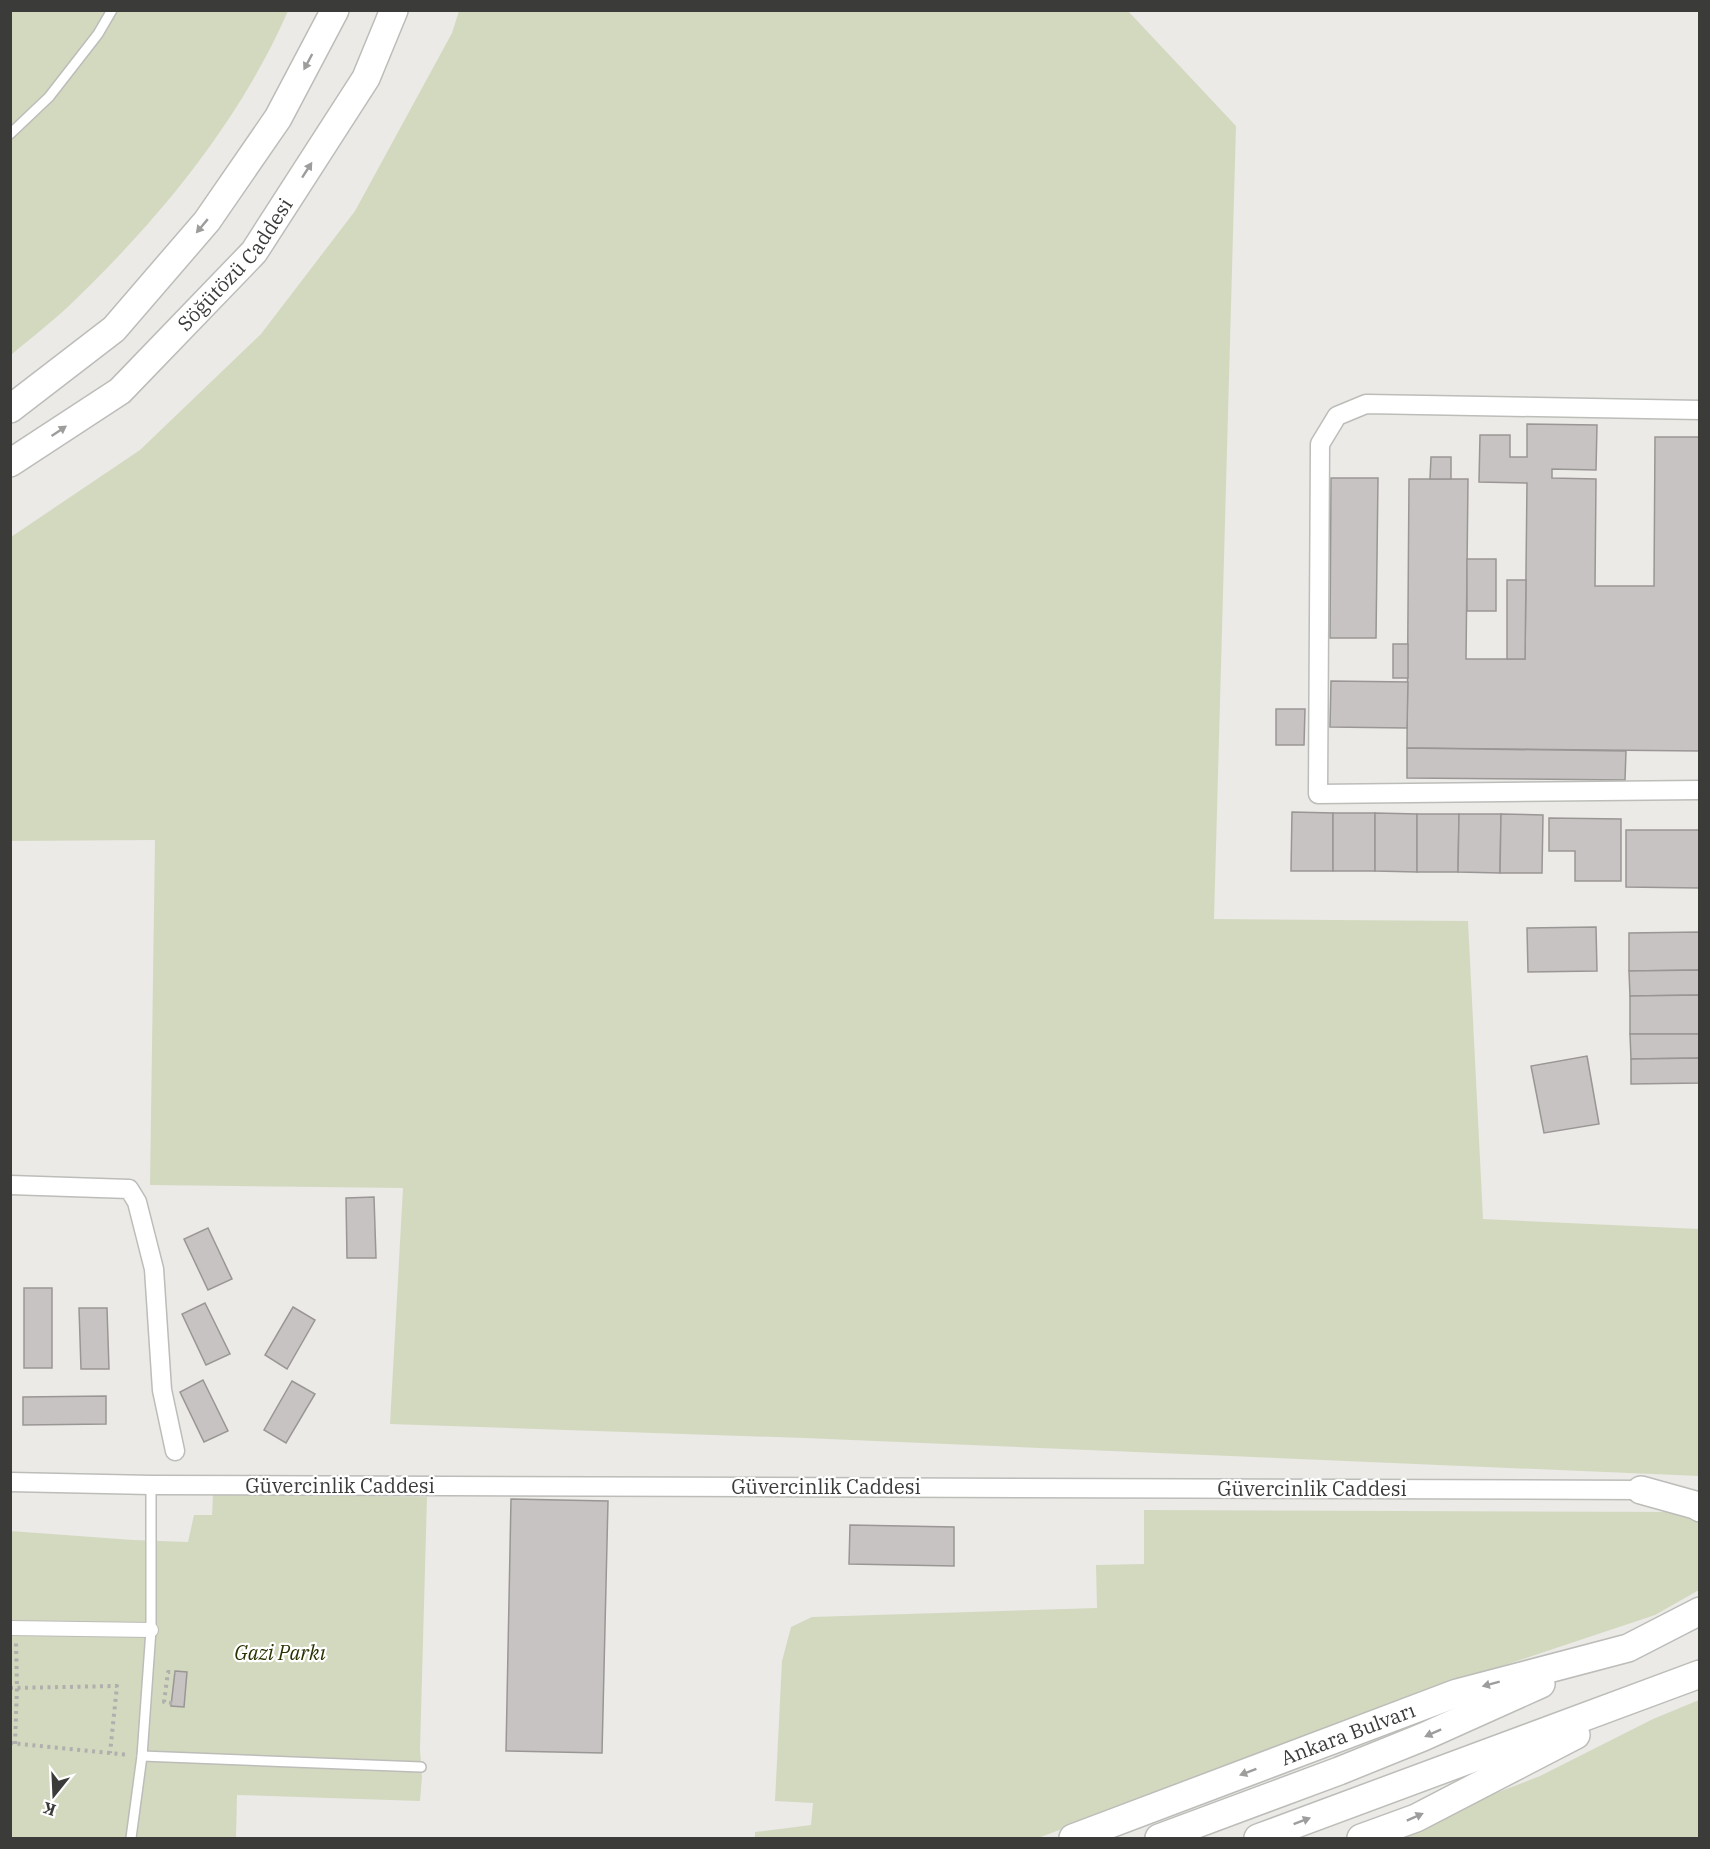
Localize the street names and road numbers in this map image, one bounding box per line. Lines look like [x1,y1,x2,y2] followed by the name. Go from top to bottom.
[171,192,298,337] street label: Söğütözü Caddesi
[245,1472,435,1499] street label: Güvercinlik Caddesi
[731,1473,921,1500] street label: Güvercinlik Caddesi
[1217,1475,1407,1502] street label: Güvercinlik Caddesi
[1277,1696,1419,1771] street label: Ankara Bulvarı

